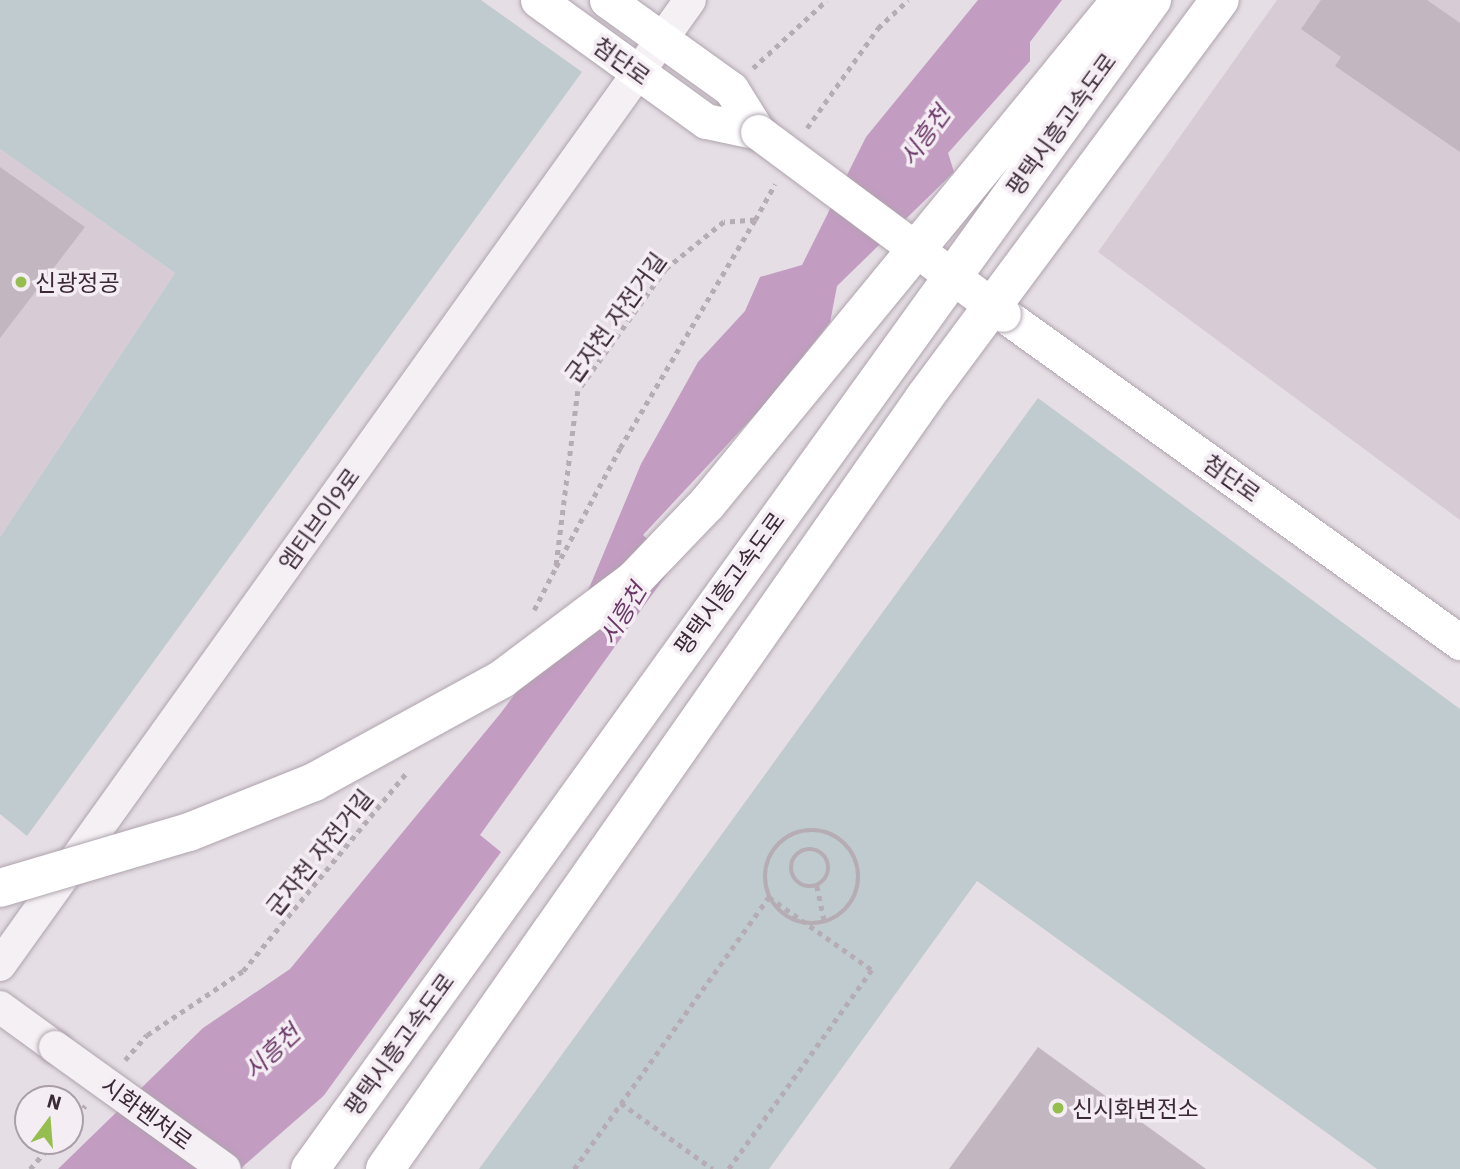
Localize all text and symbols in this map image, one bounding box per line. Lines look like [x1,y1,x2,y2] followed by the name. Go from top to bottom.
[588,31,656,91] street label: 첨단로
[1000,47,1122,201] street label: 평택시흥고속도로
[894,101,956,171] water label: 시흥천
[559,247,671,387] street label: 군자천 자전거길
[35,268,120,296] place label: 신광정공
[13,274,29,290] marker: 신광정공
[1198,448,1266,508] street label: 첨단로
[273,463,365,575] street label: 엠티브이9로
[668,506,790,660] street label: 평택시흥고속도로
[594,578,652,650] water label: 시흥천
[260,784,378,920] street label: 군자천 자전거길
[338,967,460,1121] street label: 평택시흥고속도로
[238,1019,306,1085] water label: 시흥천
[96,1071,198,1155] street label: 시화벤처로
[14,1085,84,1155] north arrow
[44,1088,64,1115] text: N
[1072,1094,1199,1122] place label: 신시화변전소
[1050,1100,1066,1116] marker: 신시화변전소

